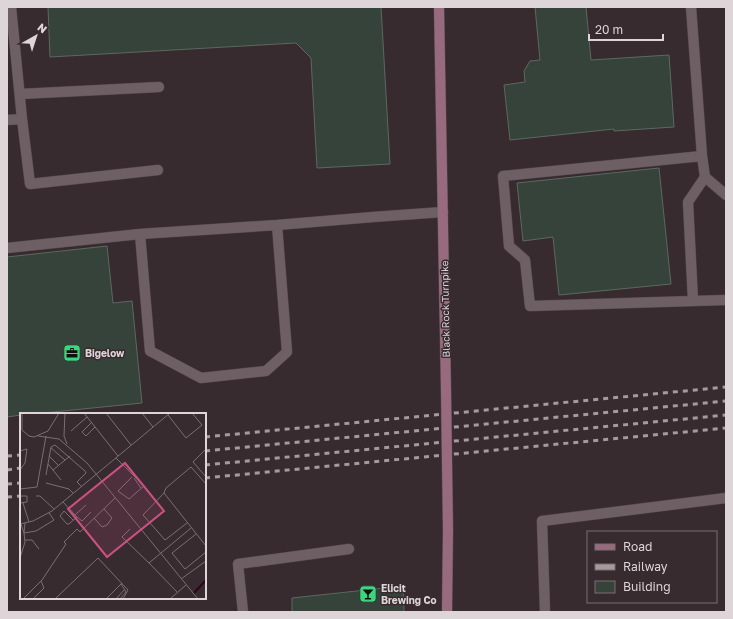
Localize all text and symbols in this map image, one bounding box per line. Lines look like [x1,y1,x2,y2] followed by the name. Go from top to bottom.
[16,16,56,56] north arrow
[589,16,663,42] scale bar
[35,20,50,36] text: N
[595,22,623,37] text: 20 m
[438,260,452,358] street label: Black Rock Turnpike
[62,343,82,363] office icon: Bigelow
[85,347,125,359] place label: Bigelow
[20,413,206,599] inset map
[587,531,717,603] legend
[623,539,652,554] text: Road
[623,559,668,574] text: Railway
[623,579,671,594] text: Building
[381,582,437,606] place label: Elicit Brewing Co
[358,584,378,604] bar icon: Elicit Brewing Co

